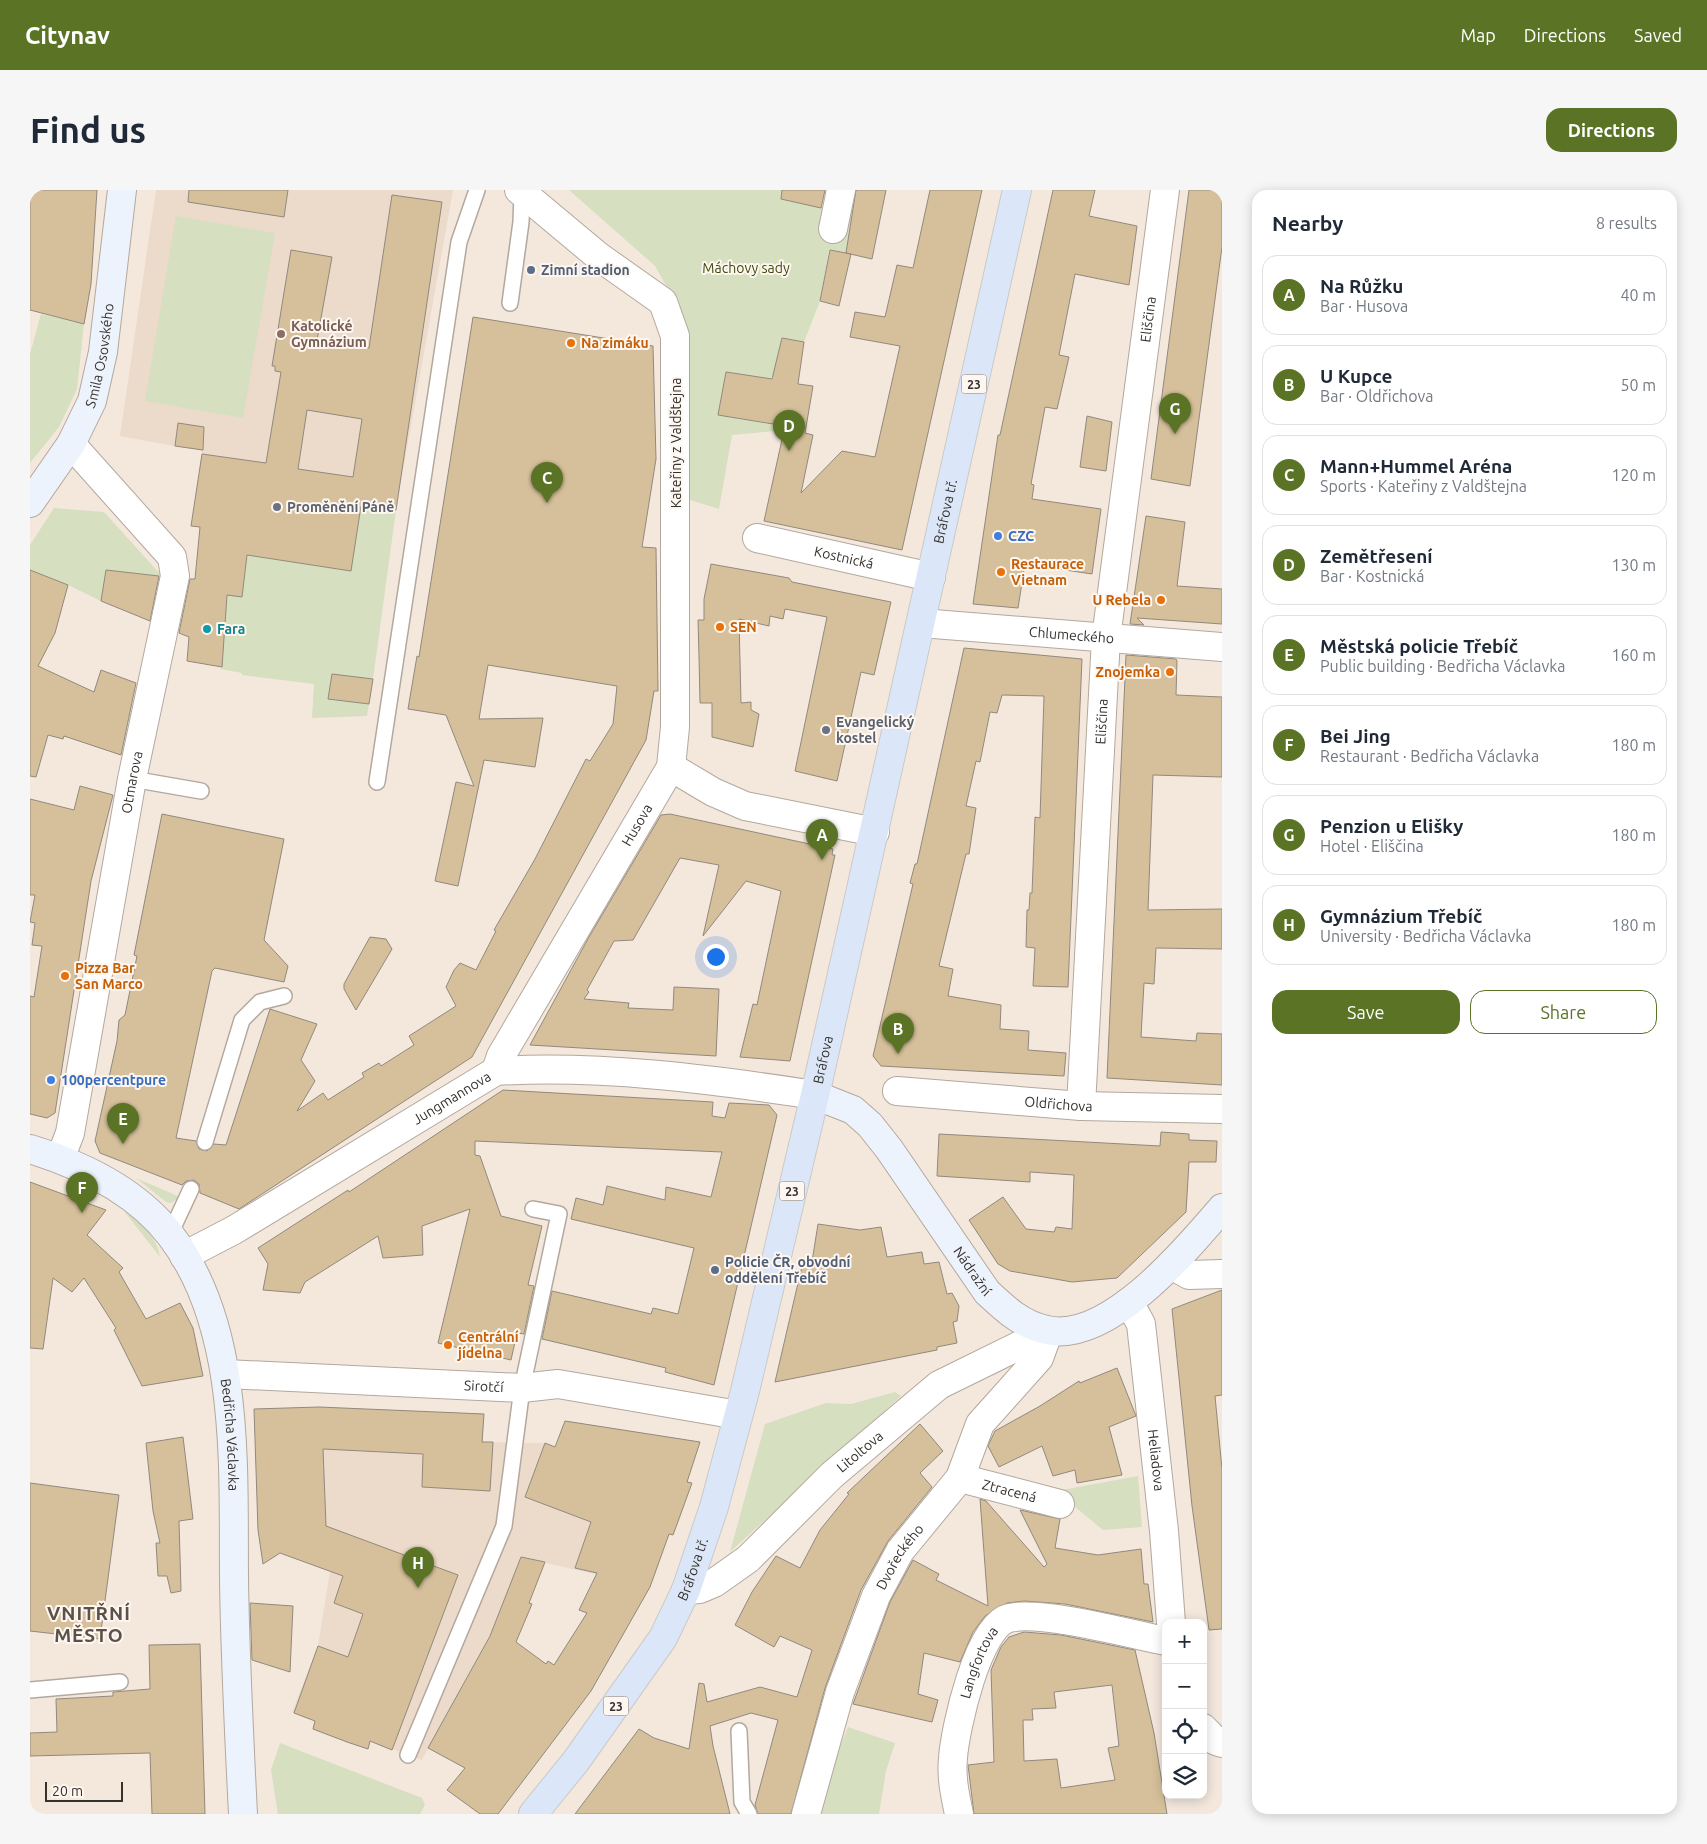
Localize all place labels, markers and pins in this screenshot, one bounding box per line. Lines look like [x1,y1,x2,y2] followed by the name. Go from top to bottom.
[541,262,630,278] place label: Zimní stadion
[525,264,537,276] marker: Zimní stadion
[291,318,367,350] place label: Katolické Gymnázium
[275,328,287,340] marker: Katolické Gymnázium
[581,335,649,351] place label: Na zimáku
[565,337,577,349] marker: Na zimáku
[1159,393,1191,434] pin: G
[773,410,805,451] pin: D
[531,462,563,503] pin: C
[287,499,394,515] place label: Proměnění Páně
[271,501,283,513] marker: Proměnění Páně
[1008,528,1034,544] place label: CZC
[992,530,1004,542] marker: CZC
[1011,556,1084,588] place label: Restaurace Vietnam
[995,566,1007,578] marker: Restaurace Vietnam
[1092,592,1151,608] place label: U Rebela
[1155,594,1167,606] marker: U Rebela
[730,619,757,635] place label: SEN
[217,621,245,637] place label: Fara
[714,621,726,633] marker: SEN
[201,623,213,635] marker: Fara
[1096,664,1160,680] place label: Znojemka
[1164,666,1176,678] marker: Znojemka
[836,714,915,746] place label: Evangelický kostel
[820,724,832,736] marker: Evangelický kostel
[806,819,838,860] pin: A
[75,960,143,992] place label: Pizza Bar San Marco
[59,970,71,982] marker: Pizza Bar San Marco
[882,1013,914,1054] pin: B
[61,1072,166,1088] place label: 100percentpure
[45,1074,57,1086] marker: 100percentpure
[107,1103,139,1144] pin: E
[66,1172,98,1213] pin: F
[725,1253,851,1286] place label: Policie ČR, obvodní oddělení Třebíč
[709,1264,721,1276] marker: Policie ČR, obvodní oddělení Třebíč
[457,1329,519,1361] place label: Centrální jídelna
[442,1339,454,1351] marker: Centrální jídelna
[402,1547,434,1588] pin: H

